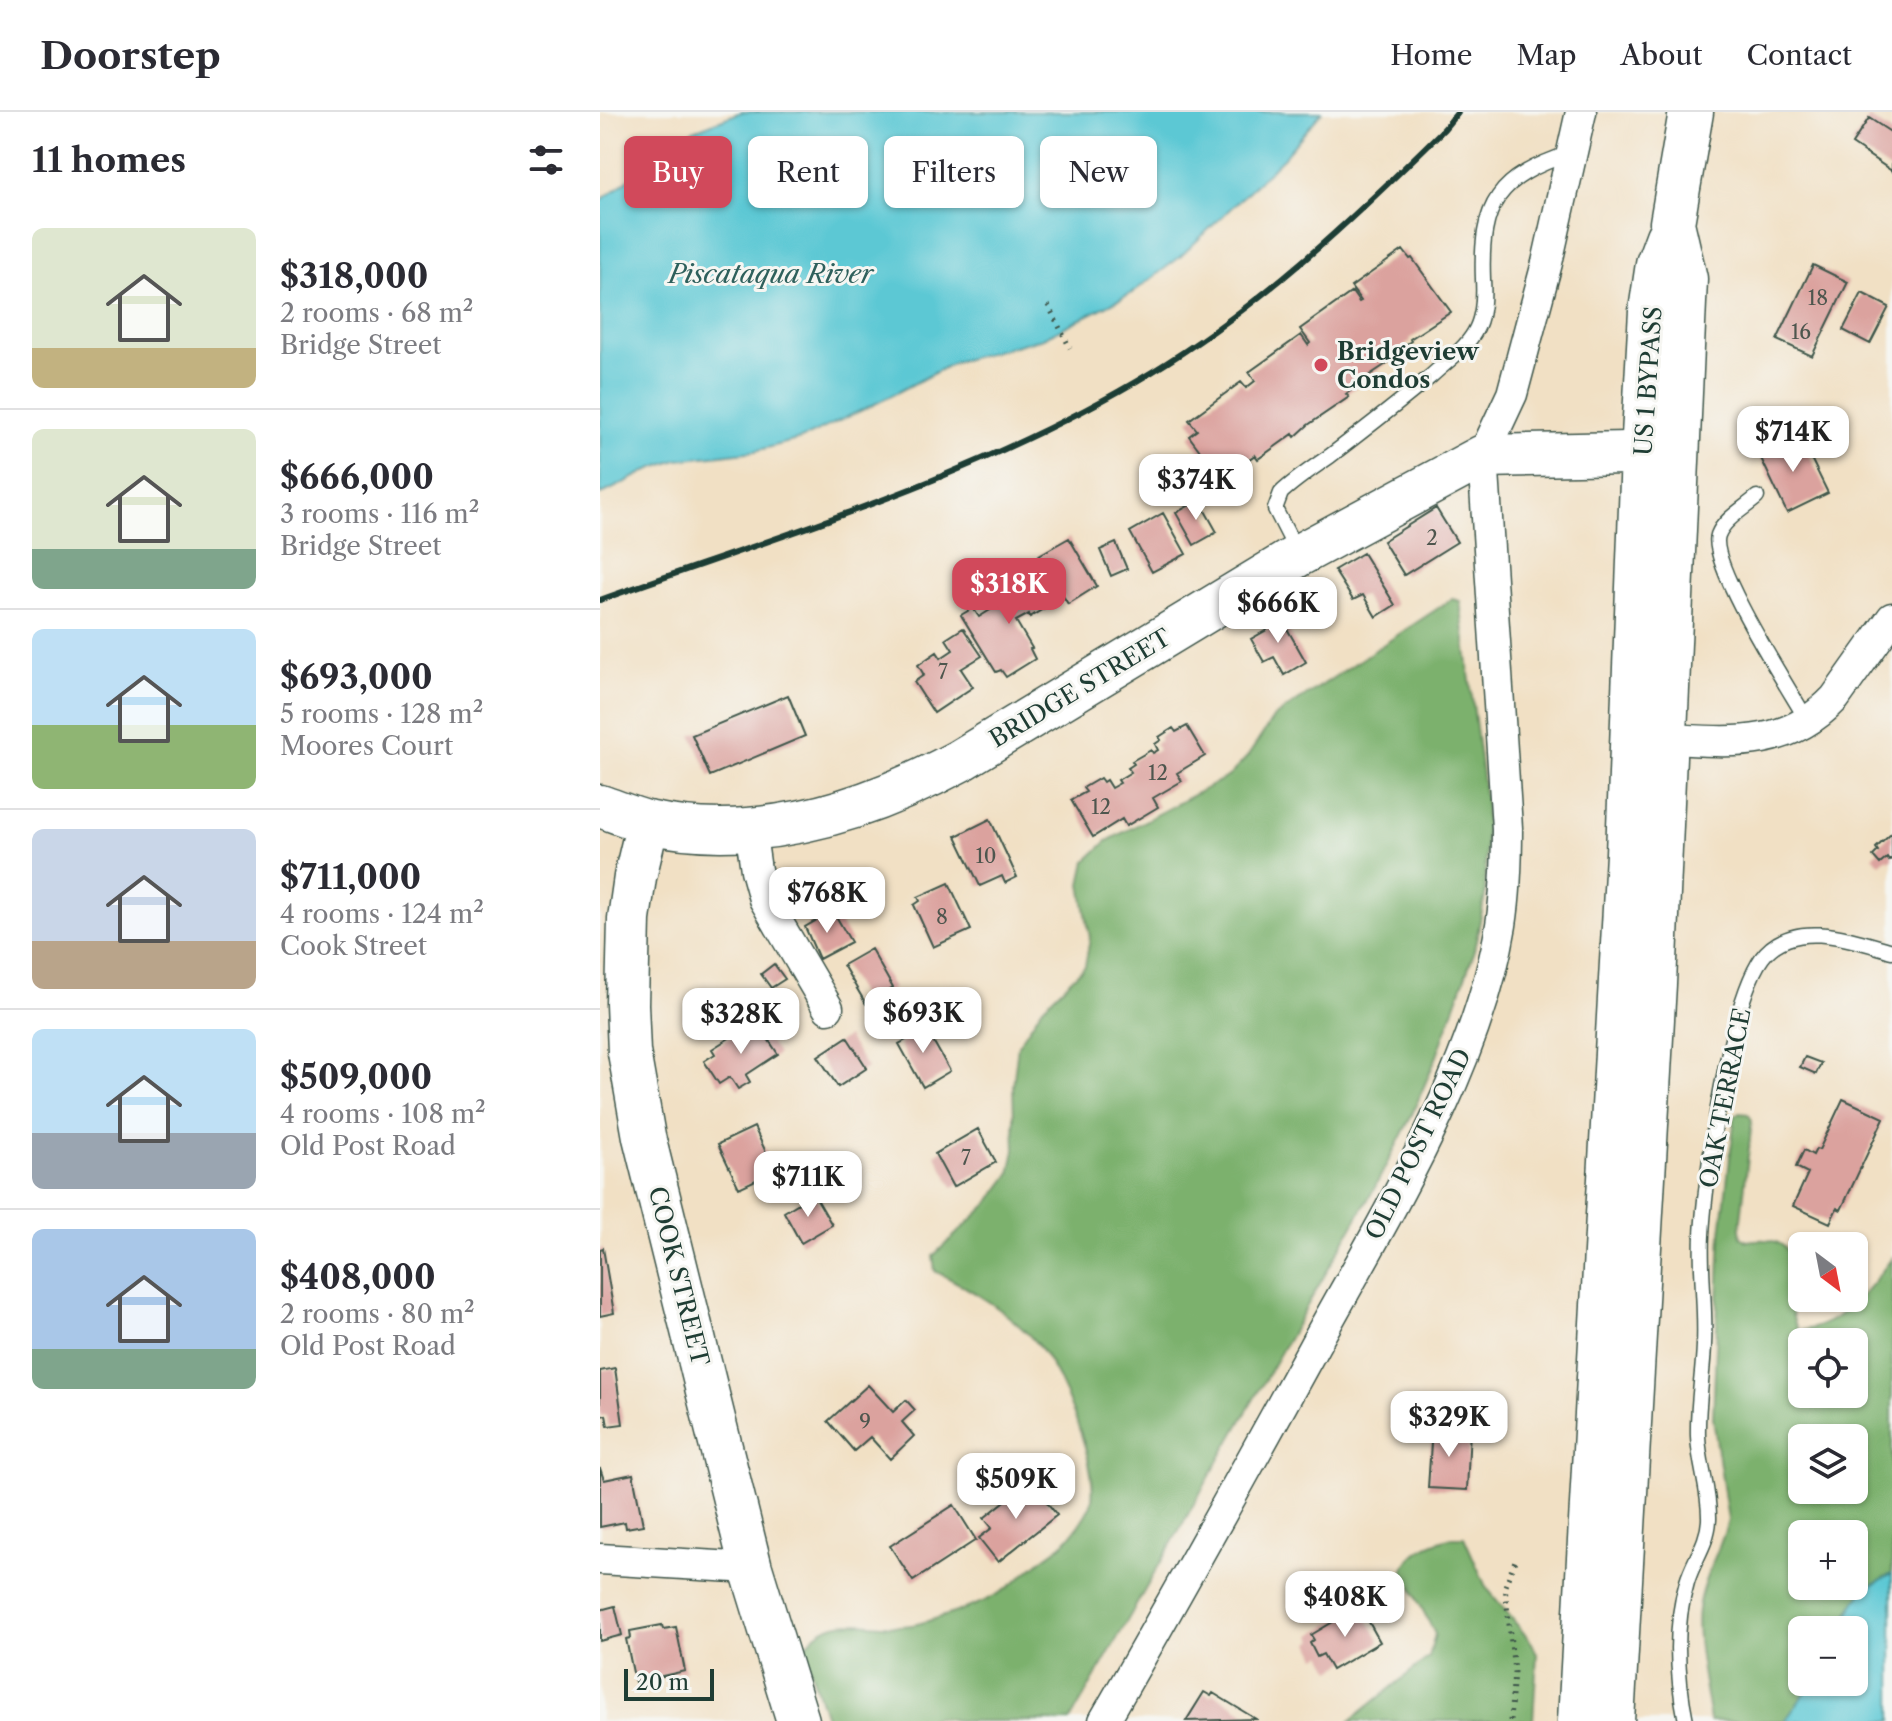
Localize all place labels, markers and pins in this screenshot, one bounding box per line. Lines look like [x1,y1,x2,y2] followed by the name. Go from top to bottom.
[1337,337,1480,394] place label: Bridgeview Condos
[1312,356,1330,374] marker: Bridgeview Condos
[1737,406,1849,474] pin: $714K
[1140,454,1252,522] pin: $374K
[953,558,1065,626] pin: $318K
[1222,577,1334,645] pin: $666K
[771,867,883,935] pin: $768K
[867,987,979,1055] pin: $693K
[685,988,797,1056] pin: $328K
[752,1151,864,1219] pin: $711K
[1393,1391,1505,1459] pin: $329K
[960,1453,1072,1521] pin: $509K
[1289,1571,1401,1639] pin: $408K

